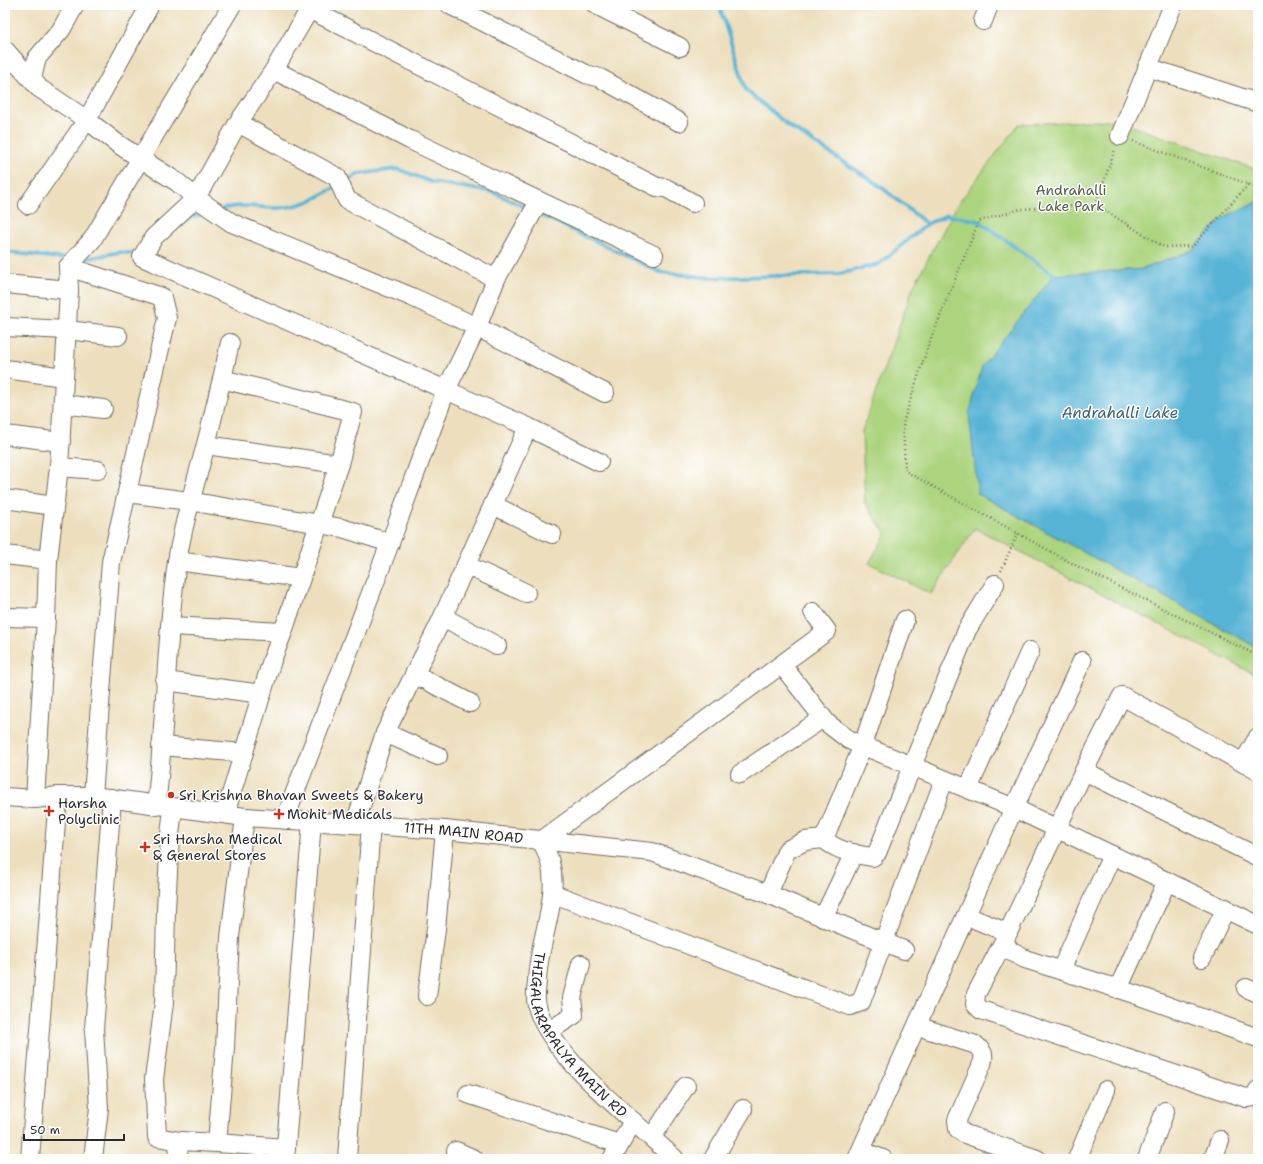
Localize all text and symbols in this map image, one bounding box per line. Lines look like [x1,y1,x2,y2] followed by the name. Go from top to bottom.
[1035,181,1107,215] park label: Andrahalli Lake Park
[1062,403,1178,423] water label: Andrahalli Lake
[179,786,423,804] place label: Sri Krishna Bhavan Sweets & Bakery
[166,790,176,800] marker: Sri Krishna Bhavan Sweets & Bakery
[58,794,120,828] place label: Harsha Polyclinic
[43,805,55,817] marker: Harsha Polyclinic
[287,805,392,823] place label: Mohit Medicals
[274,809,284,819] marker: Mohit Medicals
[404,818,524,847] street label: 11TH MAIN ROAD
[153,830,283,864] place label: Sri Harsha Medical & General Stores
[140,842,150,852] marker: Sri Harsha Medical & General Stores
[527,950,631,1121] street label: THIGALARAPALYA MAIN RD
[24,1116,124,1142] scale bar
[30,1122,60,1138] text: 50 m

